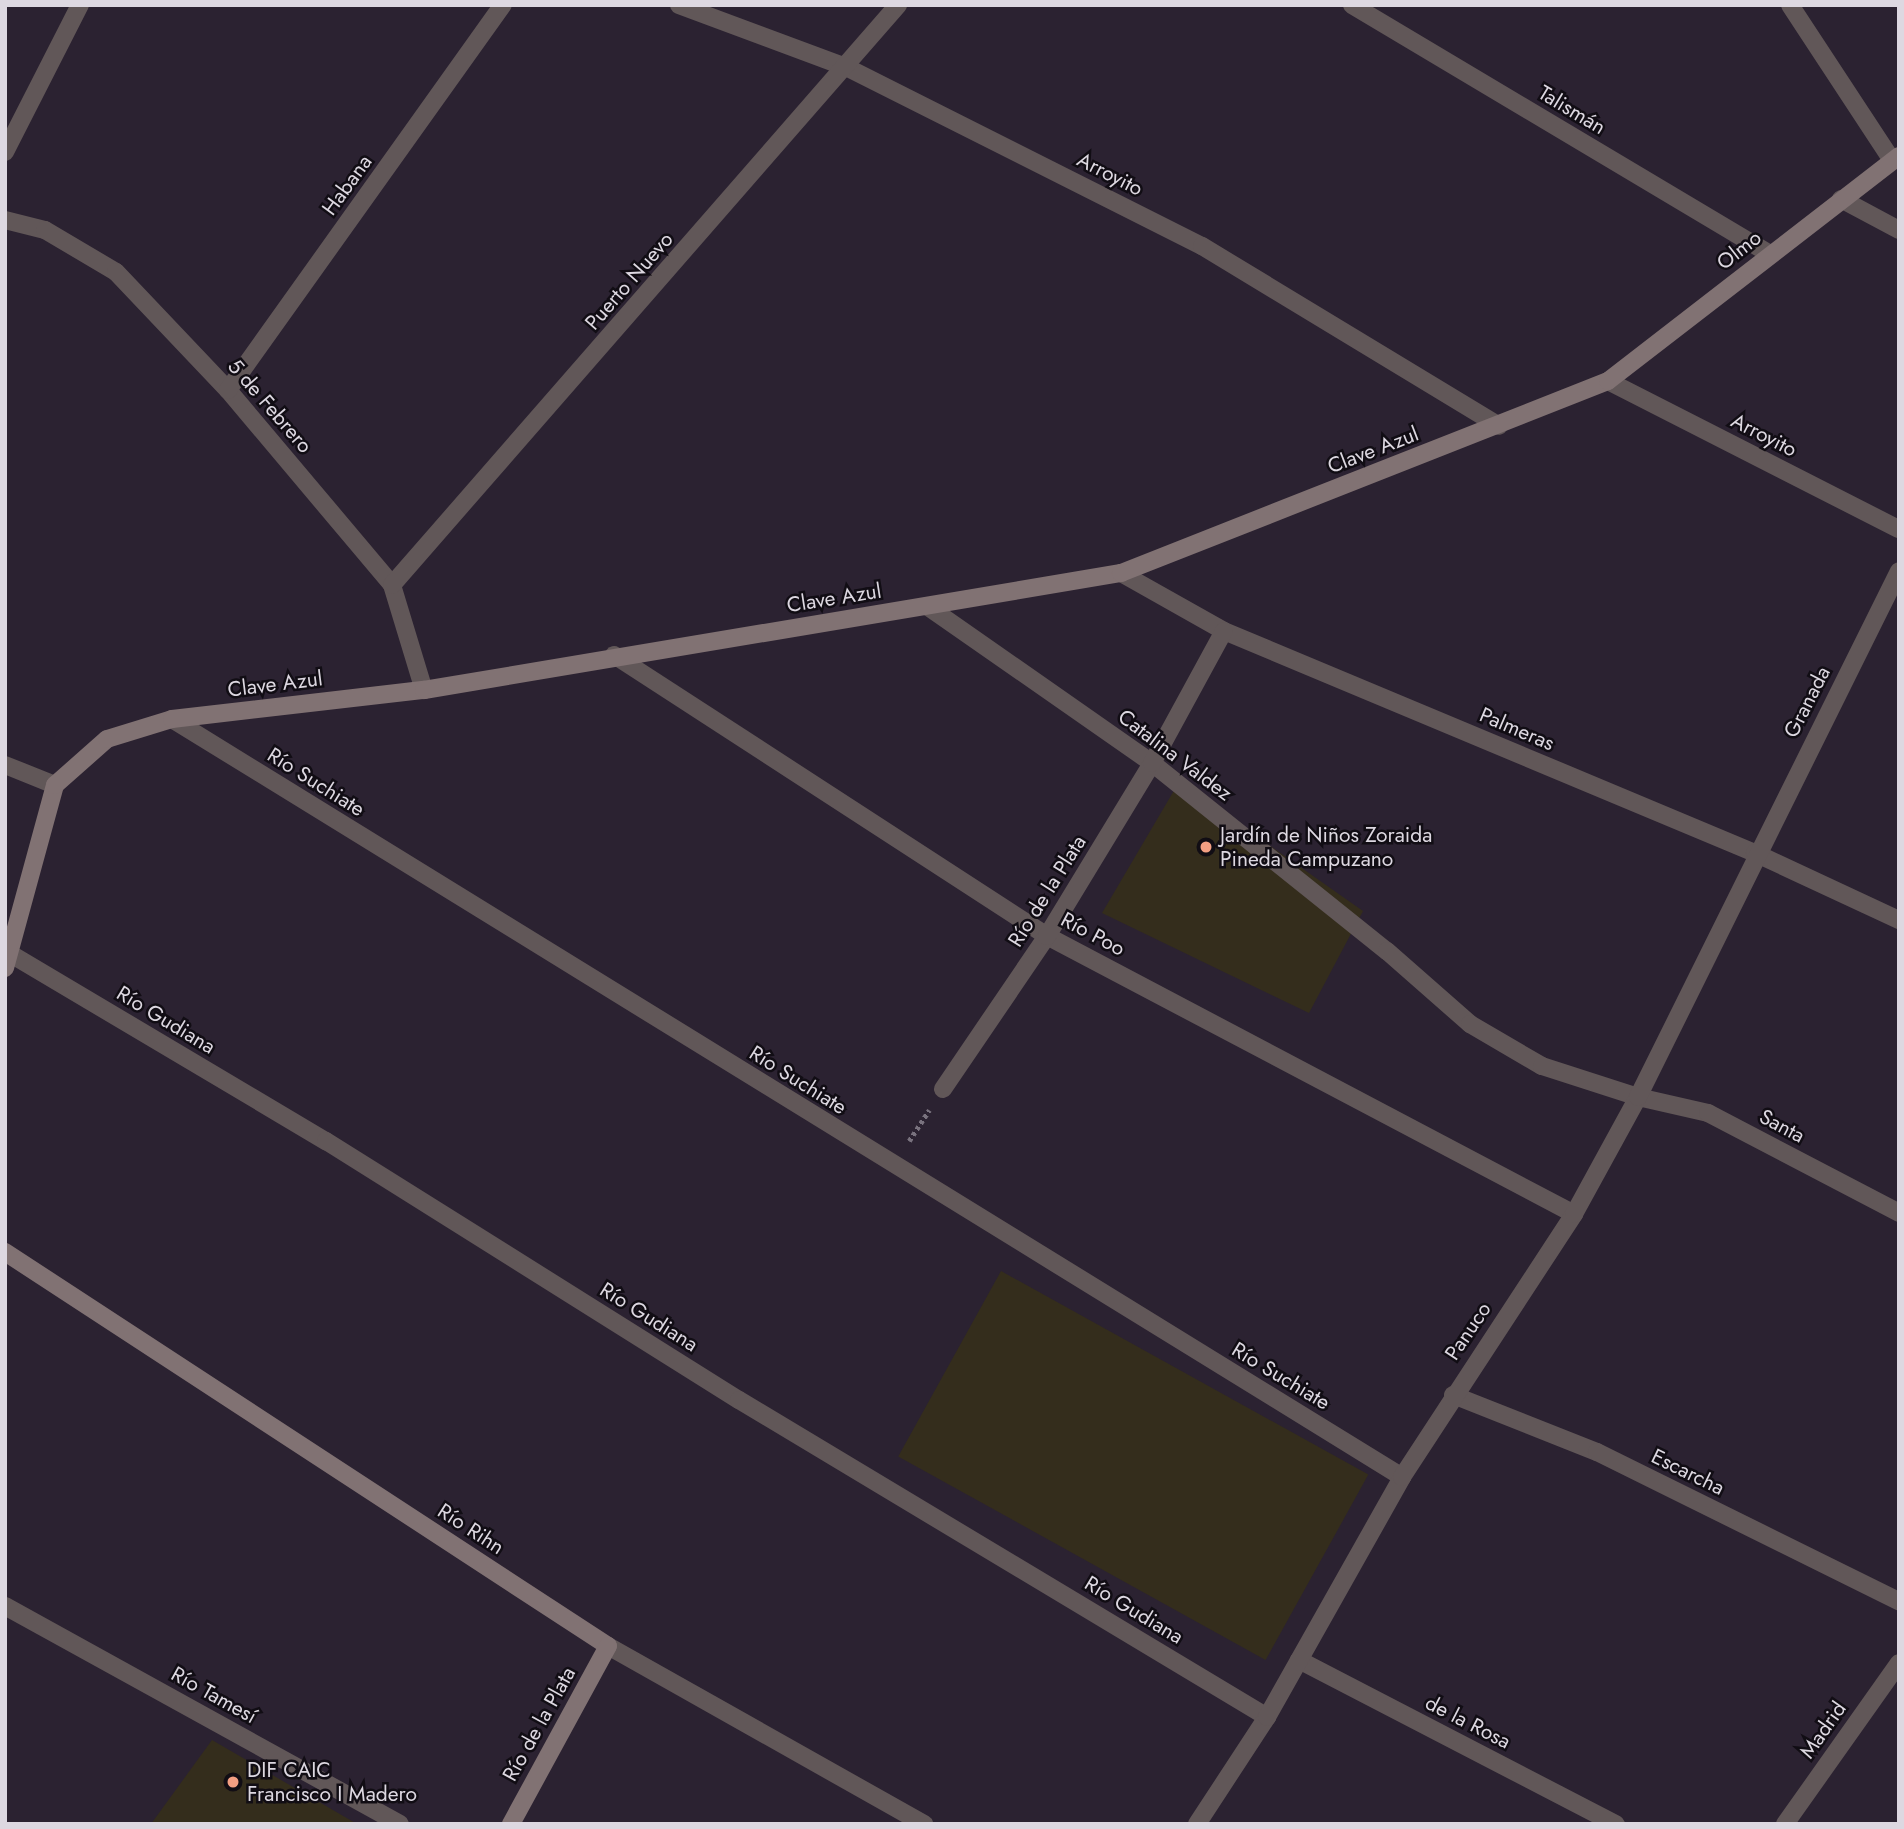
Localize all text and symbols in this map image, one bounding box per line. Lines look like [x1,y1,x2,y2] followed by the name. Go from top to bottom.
[1534,80,1610,140] street label: Talismán
[1073,147,1147,201] street label: Arroyito
[317,150,377,220] street label: Habana
[1712,225,1766,275] street label: Olmo
[580,227,678,335] street label: Puerto Nuevo
[222,354,318,458] street label: 5 de Febrero
[1727,408,1801,462] street label: Arroyito
[1324,421,1422,479] street label: Clave Azul
[785,578,883,618] street label: Clave Azul
[1778,662,1836,742] street label: Granada
[226,666,324,702] street label: Clave Azul
[1476,702,1558,756] street label: Palmeras
[1113,704,1237,806] street label: Catalina Valdez
[263,742,369,822] street label: Río Suchiate
[1220,822,1432,872] place label: Jardín de Niños Zoraida Pineda Campuzano
[1003,831,1091,951] street label: Río de la Plata
[1198,839,1214,855] marker: Jardín de Niños Zoraida Pineda Campuzano
[1057,907,1129,961] street label: Río Poo
[112,981,220,1059] street label: Río Gudiana
[745,1040,851,1120] street label: Río Suchiate
[1755,1104,1809,1148] street label: Santa
[595,1277,703,1357] street label: Río Gudiana
[1440,1297,1496,1365] street label: Panuco
[1227,1337,1335,1415] street label: Río Suchiate
[1647,1444,1729,1500] street label: Escarcha
[433,1498,509,1560] street label: Río Rihn
[1080,1571,1188,1649] street label: Río Gudiana
[167,1661,261,1729] street label: Río Tamesí
[497,1662,581,1786] street label: Río de la Plata
[1421,1690,1515,1754] street label: de la Rosa
[1794,1697,1852,1763] street label: Madrid
[247,1757,417,1807] place label: DIF CAIC Francisco I Madero
[225,1774,241,1790] marker: DIF CAIC Francisco I Madero

